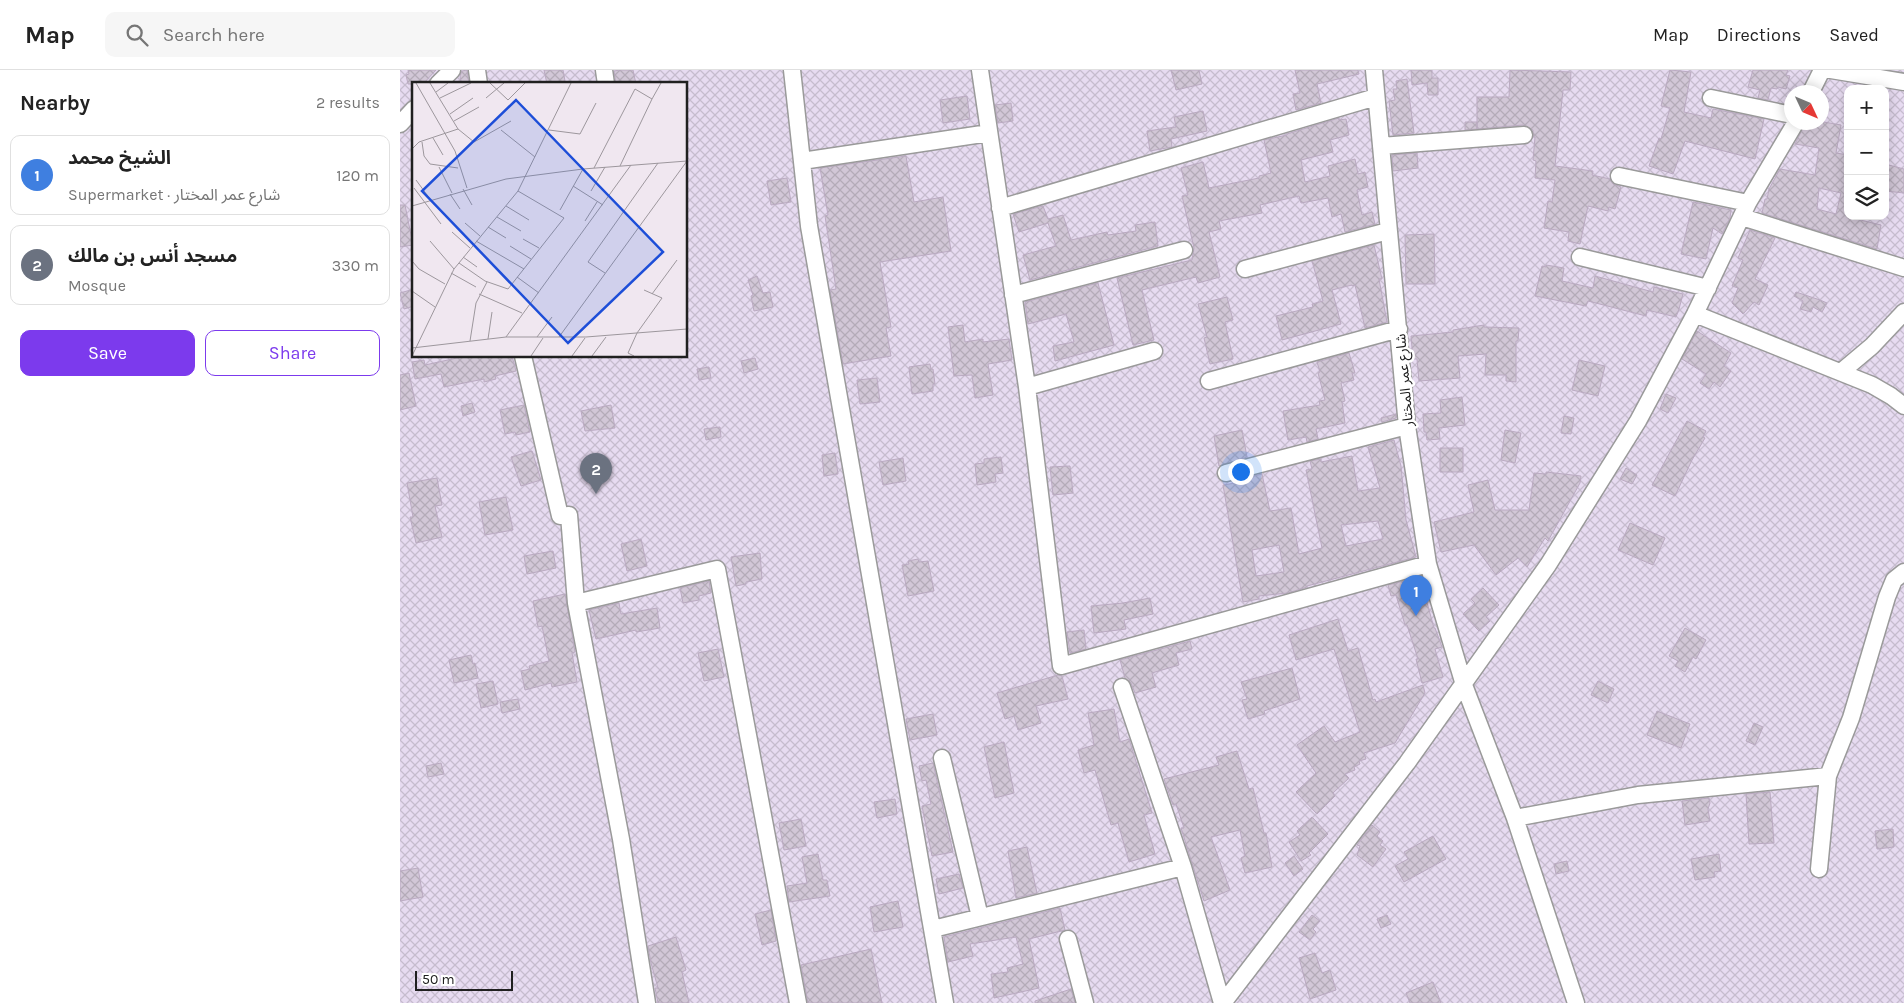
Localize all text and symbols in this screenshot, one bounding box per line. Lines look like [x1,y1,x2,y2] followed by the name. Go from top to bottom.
[105,12,455,57] search box
[25,21,75,49] text: Map
[123,21,151,49] icon: search
[163,24,265,46] text: Search here
[1653,24,1689,46] text: Map
[1717,24,1801,46] text: Directions
[1829,24,1879,46] text: Saved
[412,82,688,358] inset map
[1784,85,1829,130] north arrow
[1844,85,1889,220] map controls
[1844,85,1889,130] button: +
[20,91,90,115] text: Nearby
[316,93,380,112] text: 2 results
[1844,130,1889,175] button: −
[68,147,171,169] text: الشيخ محمد
[34,166,40,185] text: 1
[336,166,379,185] text: 120 m
[1844,175,1889,220] button: layers
[68,185,280,204] text: Supermarket · شارع عمر المختار
[68,245,237,267] text: مسجد أنس بن مالك
[32,256,42,275] text: 2
[332,256,379,275] text: 330 m
[68,276,126,295] text: Mosque
[20,330,195,376] button: Save
[205,330,380,376] button: Share
[1392,333,1419,428] street label: شارع عمر المختار
[580,453,612,494] pin: 2
[1228,459,1254,485] your location
[1400,575,1432,616] pin: 1
[415,968,512,991] scale bar
[422,971,455,988] text: 50 m

